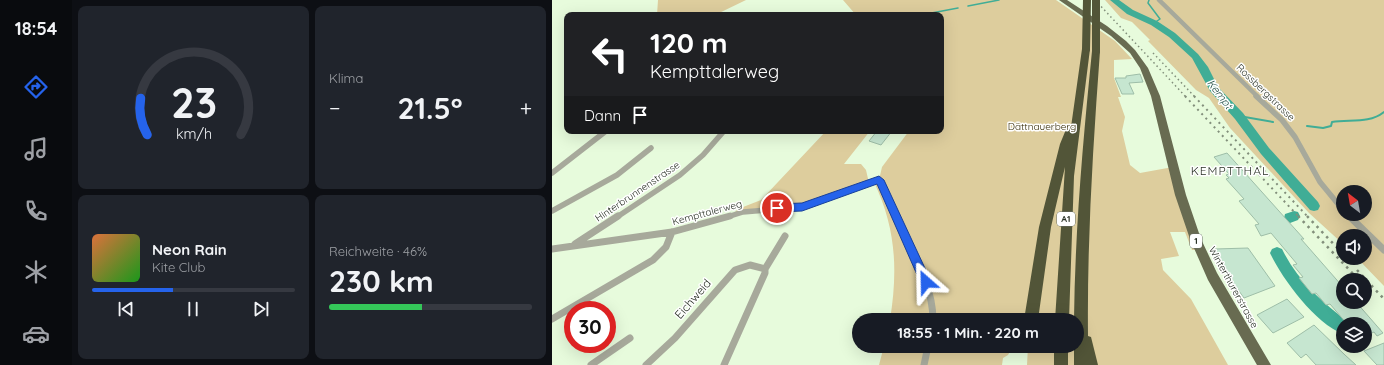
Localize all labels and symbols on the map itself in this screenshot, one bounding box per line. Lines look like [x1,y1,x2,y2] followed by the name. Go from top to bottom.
[1234,61,1298,124] street label: Rossbergstrasse
[1204,76,1237,113] water label: Kempt
[1008,120,1076,133] park label: Dättnauerberg
[592,158,682,225] street label: Hinterbrunnenstrasse
[1191,163,1269,178] district label: KEMPTTHAL
[1336,185,1372,221] north arrow
[760,191,794,225] pin
[671,197,743,228] street label: Kempttalerweg
[1057,212,1075,226] road number: A1
[1190,234,1202,248] road number: 1
[1206,244,1262,331] street label: Winterthurerstrasse
[905,261,947,303] position arrow
[671,276,714,322] street label: Eichweid
[564,301,616,353] speed limit sign: 30

